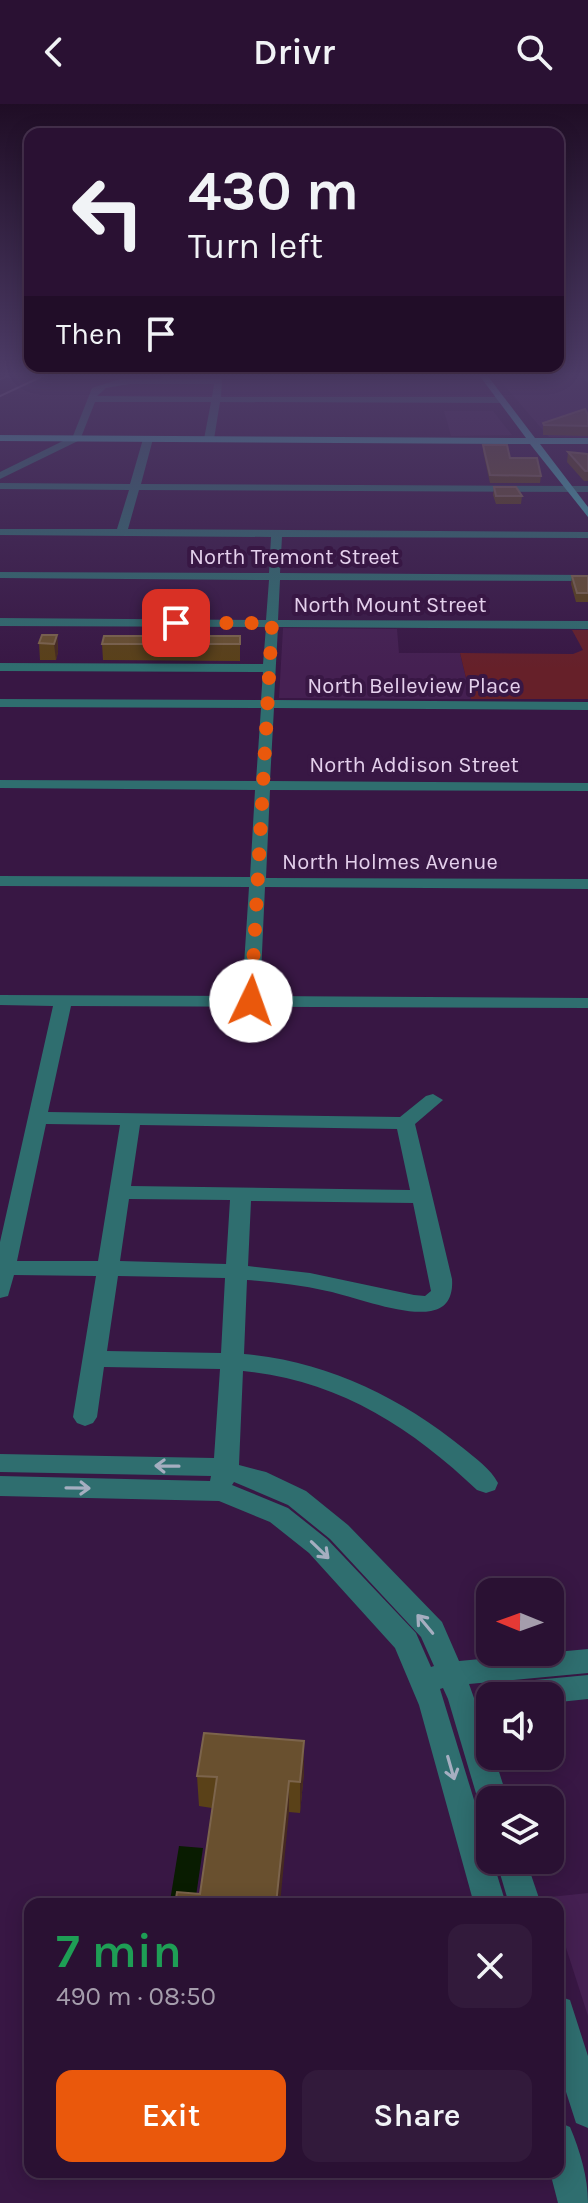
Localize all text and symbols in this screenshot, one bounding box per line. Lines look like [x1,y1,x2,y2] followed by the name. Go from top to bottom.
[32,30,76,74] icon: back
[512,30,556,74] icon: search
[253,31,335,73] text: Drivr
[188,158,359,223] text: 430 m
[56,160,160,264] icon: left
[188,225,323,267] text: Turn left
[139,312,183,356] icon: arrive
[56,316,123,352] text: Then
[189,544,399,570] street label: North Tremont Street
[142,589,210,657] pin
[294,592,486,618] street label: North Mount Street
[154,601,198,645] icon: arrive
[307,673,521,699] street label: North Belleview Place
[309,752,519,778] street label: North Addison Street
[282,849,498,875] street label: North Holmes Avenue
[209,959,293,1043] position arrow
[154,1459,181,1474] one-way arrow
[64,1480,91,1496] one-way arrow
[310,1540,329,1559] one-way arrow
[476,1578,564,1666] north arrow
[476,1578,564,1874] map controls
[416,1614,434,1635] one-way arrow
[476,1682,564,1770] button: sound
[445,1755,459,1780] one-way arrow
[476,1786,564,1874] button: layers
[56,1923,182,1979] text: 7 min
[448,1924,532,2008] button: close
[56,1981,216,2012] text: 490 m · 08:50
[56,2070,286,2162] button: Exit
[302,2070,532,2162] button: Share

